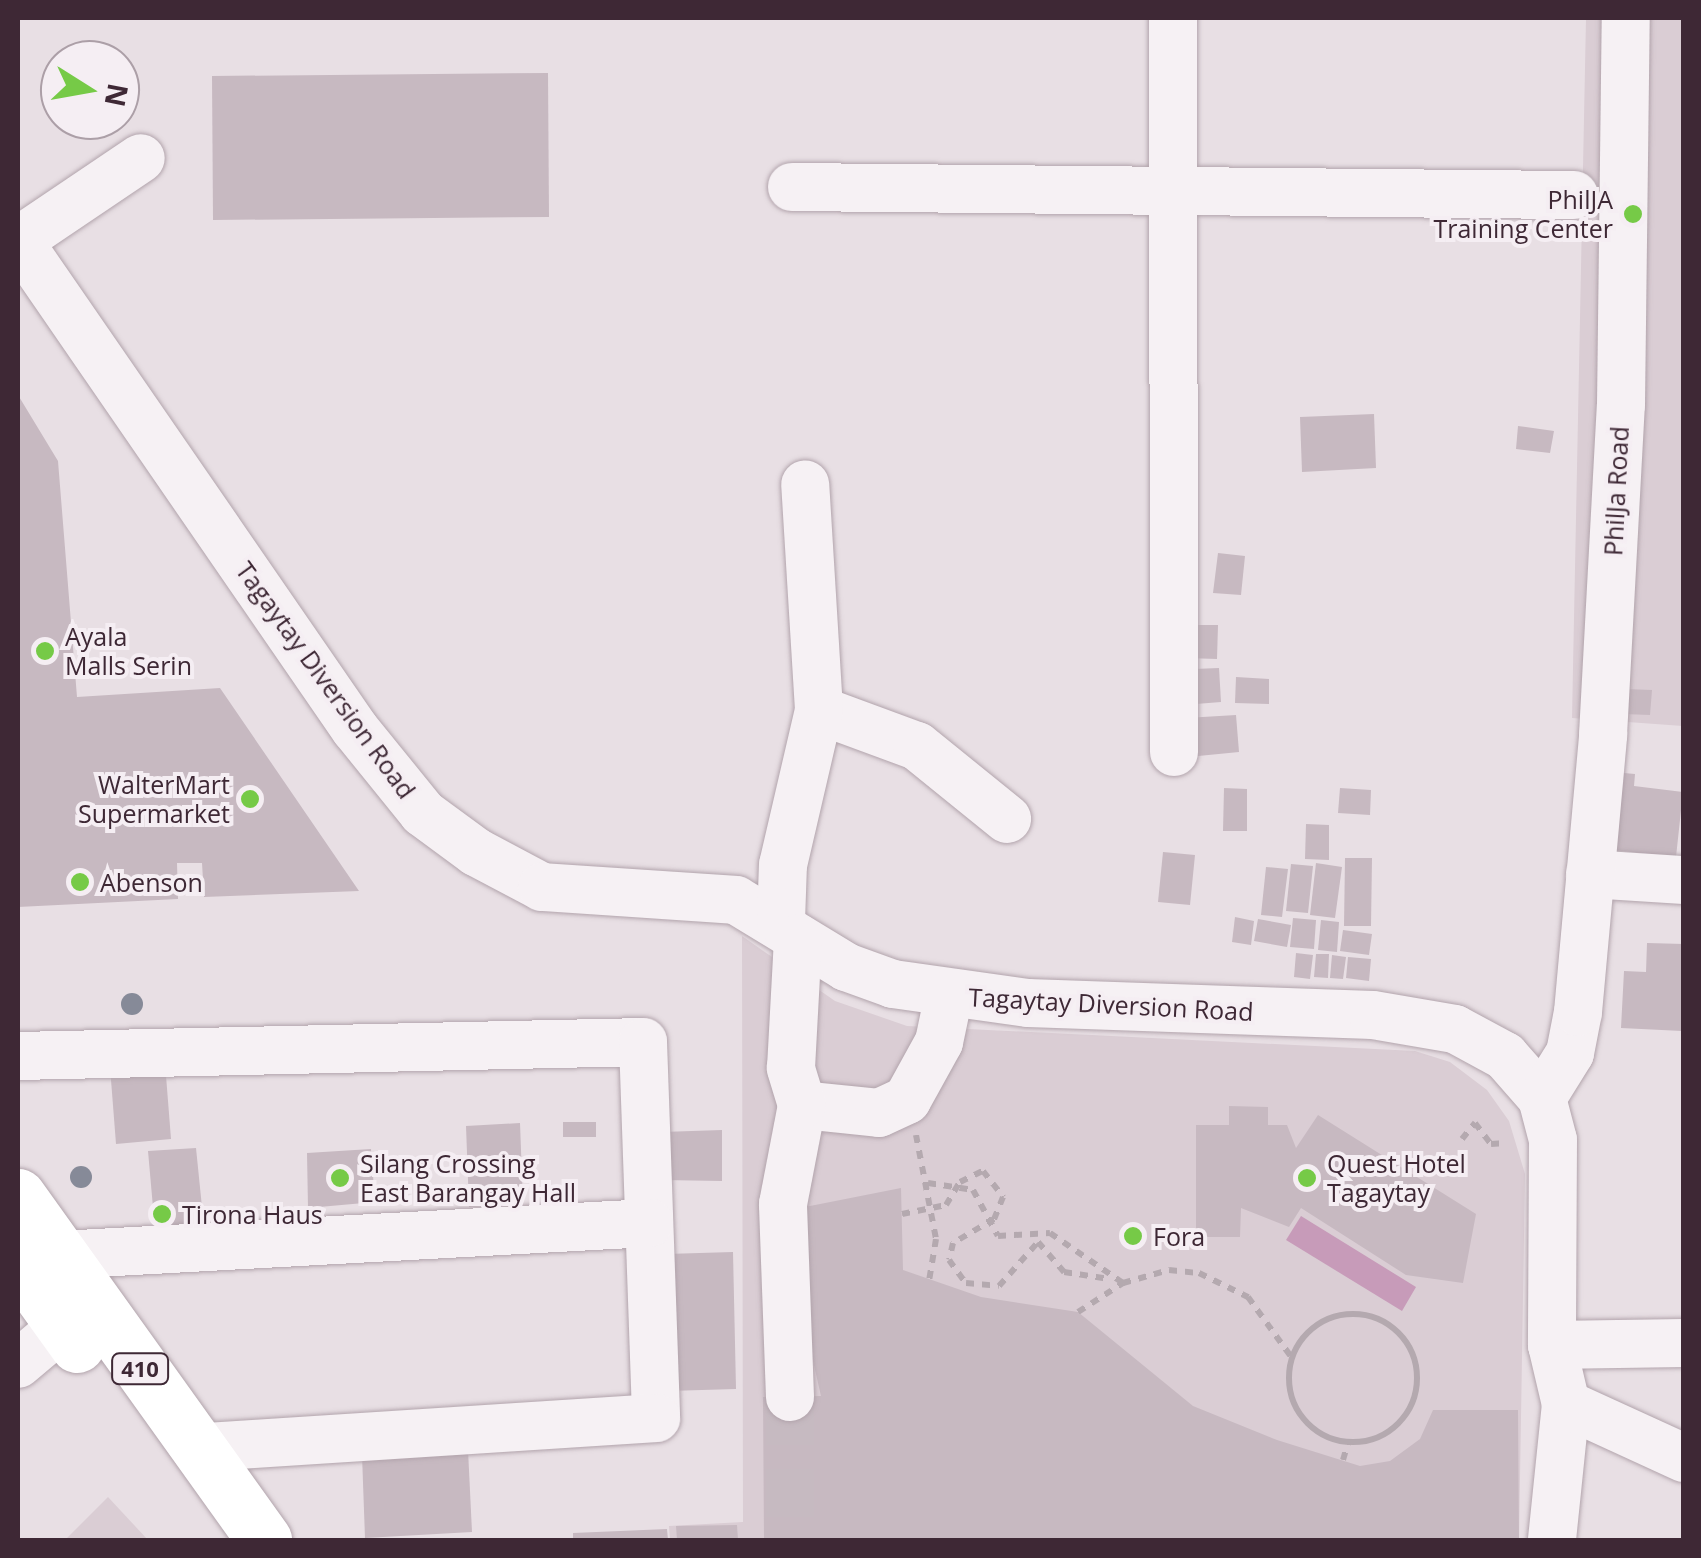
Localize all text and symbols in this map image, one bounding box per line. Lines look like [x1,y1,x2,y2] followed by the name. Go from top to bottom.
[40,40,140,140] north arrow
[97,81,138,110] text: N
[1433,185,1613,244] place label: PhilJA Training Center
[1622,203,1644,225] marker: PhilJA Training Center
[1598,425,1634,557] street label: PhilJa Road
[230,556,422,804] street label: Tagaytay Diversion Road
[65,622,192,681] place label: Ayala Malls Serin
[34,640,56,662] marker: Ayala Malls Serin
[78,770,230,829] place label: WalterMart Supermarket
[239,788,261,810] marker: WalterMart Supermarket
[100,867,203,897] place label: Abenson
[69,871,91,893] marker: Abenson
[968,982,1254,1026] street label: Tagaytay Diversion Road
[360,1149,576,1208] place label: Silang Crossing East Barangay Hall
[1327,1149,1466,1208] place label: Quest Hotel Tagaytay
[329,1167,351,1189] marker: Silang Crossing East Barangay Hall
[1296,1167,1318,1189] marker: Quest Hotel Tagaytay
[182,1199,323,1229] place label: Tirona Haus
[151,1203,173,1225] marker: Tirona Haus
[1153,1221,1205,1251] place label: Fora
[1122,1225,1144,1247] marker: Fora
[110,1352,170,1386] road number: 410

